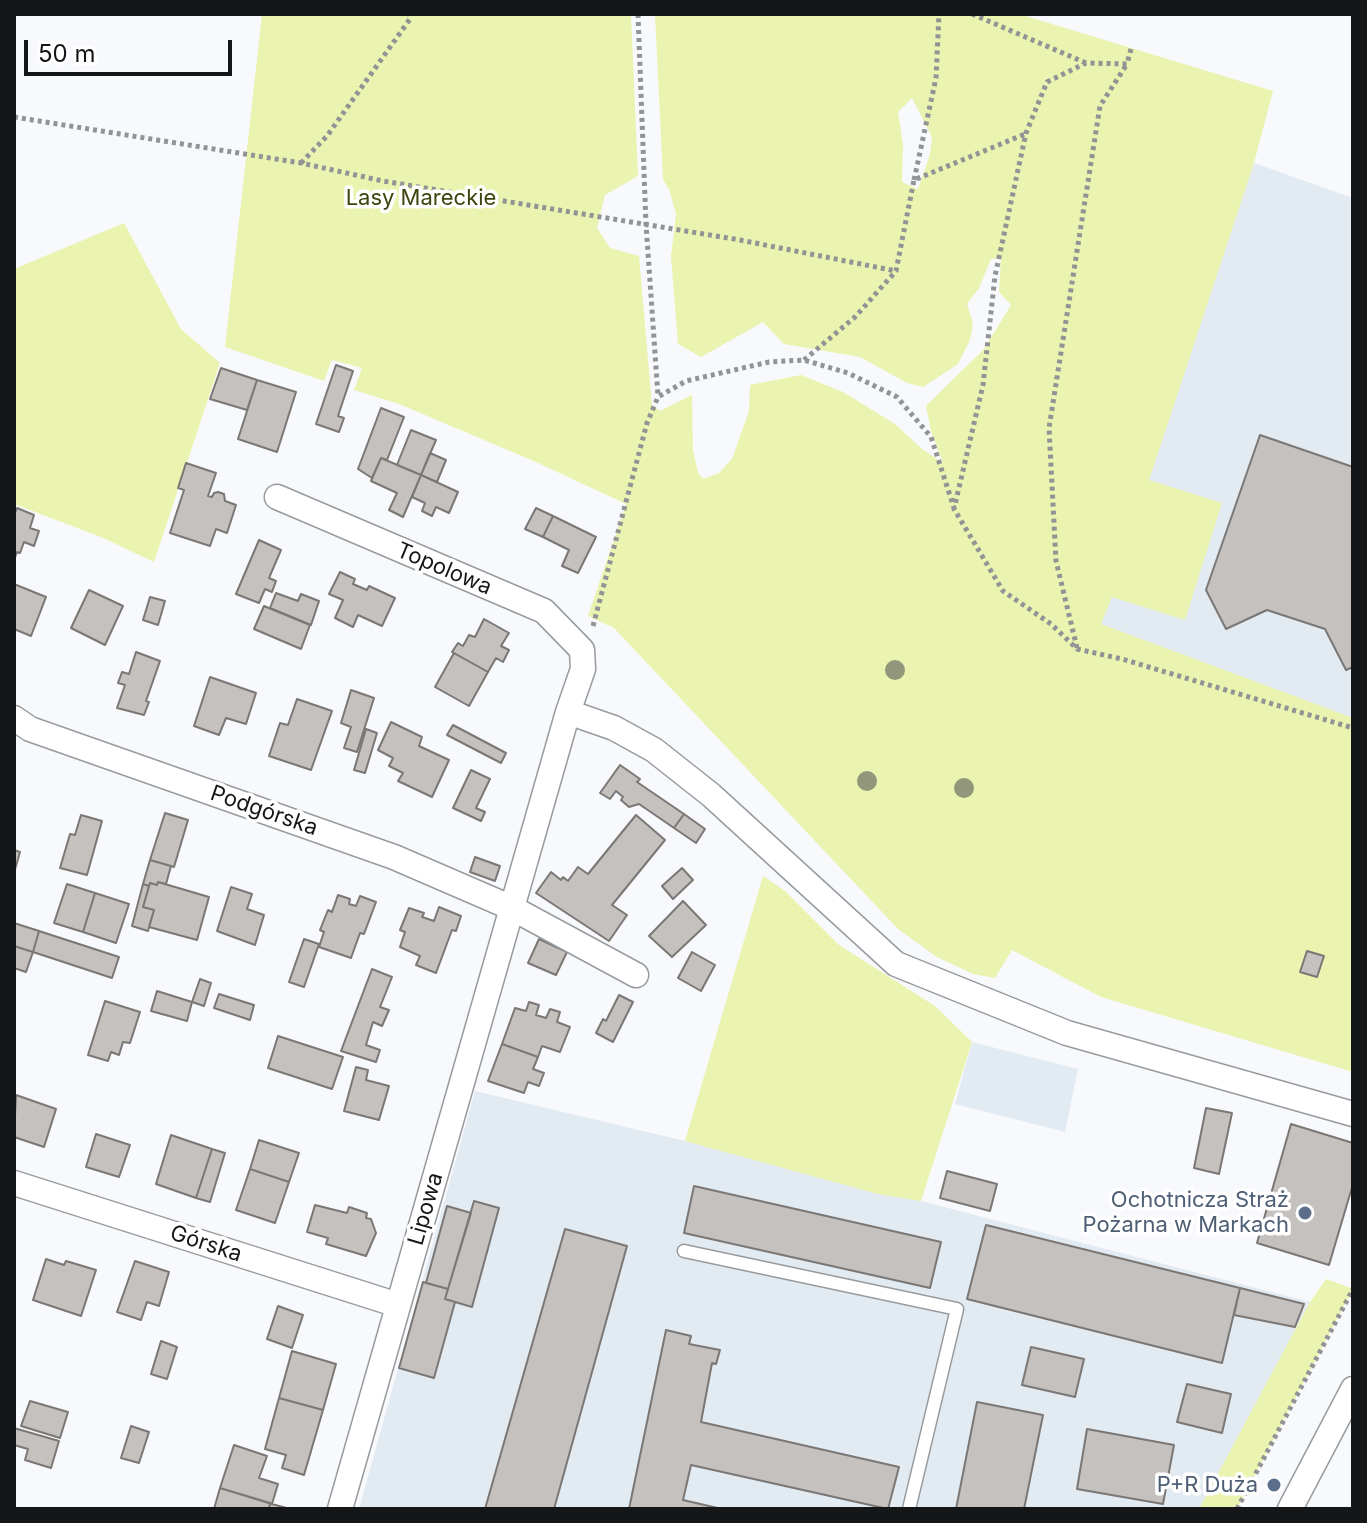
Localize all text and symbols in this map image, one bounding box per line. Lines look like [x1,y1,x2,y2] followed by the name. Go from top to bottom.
[28,24,236,74] scale bar
[38,39,96,68] text: 50 m
[346,185,496,211] park label: Lasy Mareckie
[392,537,496,601] street label: Topolowa
[207,780,321,842] street label: Podgórska
[403,1170,449,1248] street label: Lipowa
[1082,1187,1289,1238] place label: Ochotnicza Straż Pożarna w Markach
[1296,1204,1314,1222] marker: Ochotnicza Straż Pożarna w Markach
[167,1220,245,1268] street label: Górska
[1157,1472,1258,1498] place label: P+R Duża
[1265,1476,1283,1494] marker: P+R Duża

